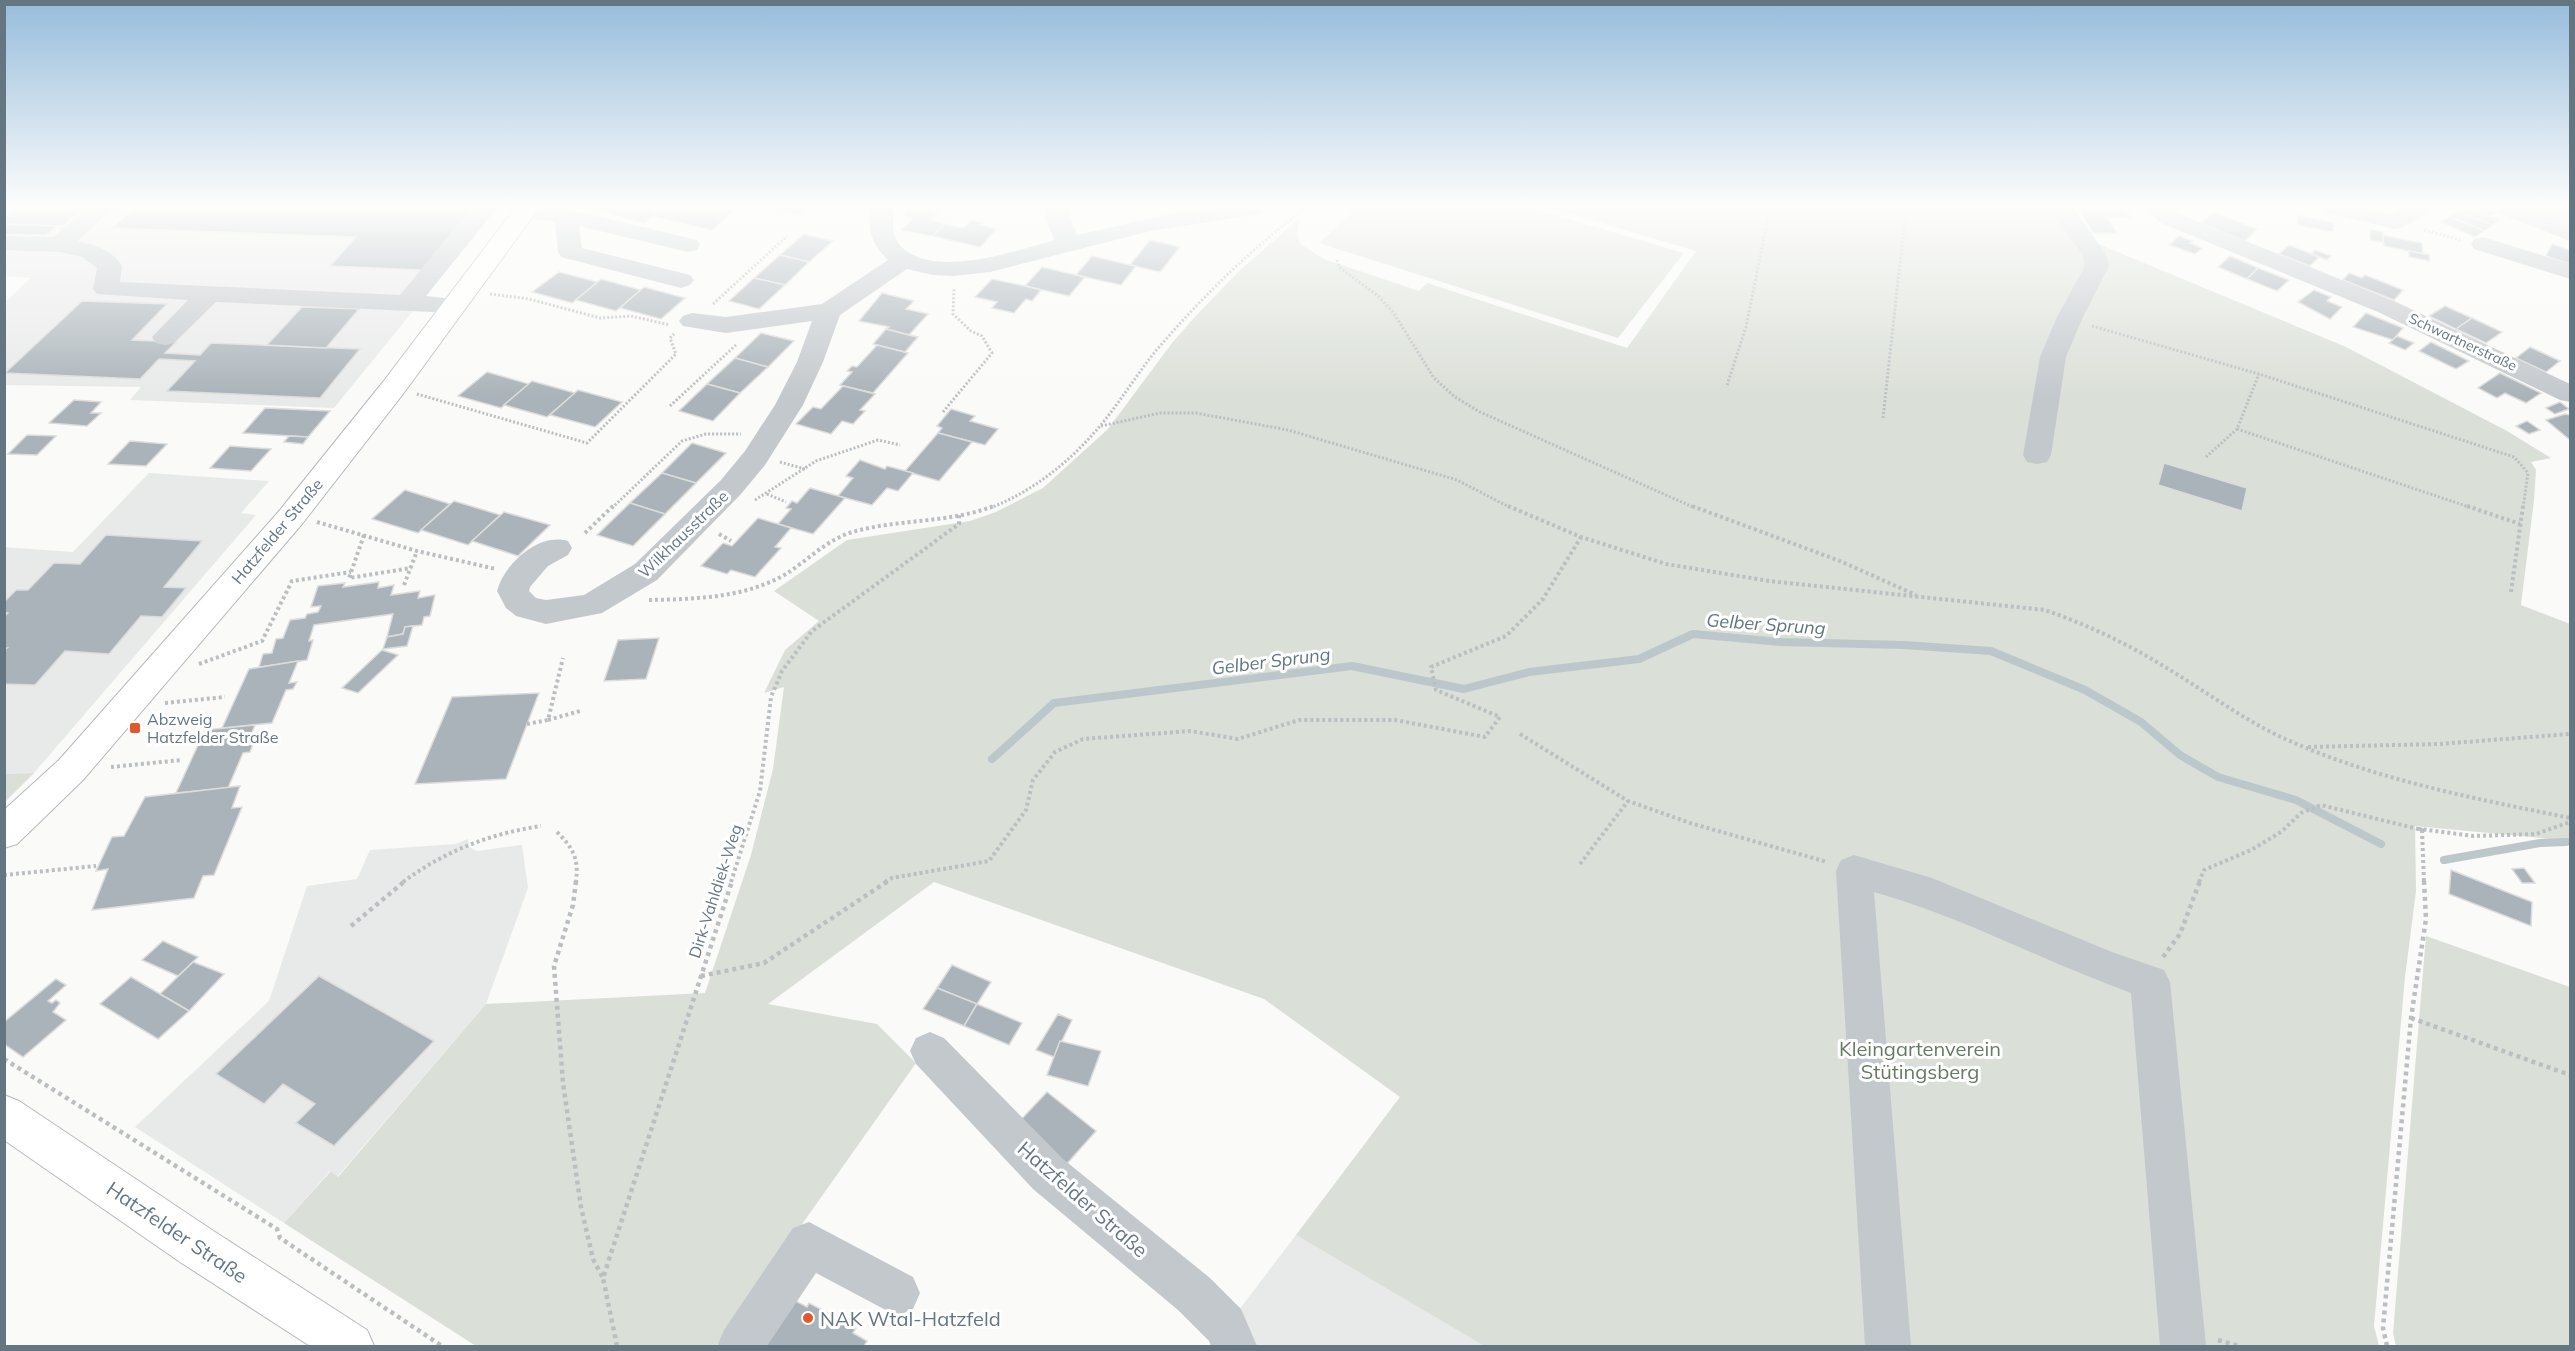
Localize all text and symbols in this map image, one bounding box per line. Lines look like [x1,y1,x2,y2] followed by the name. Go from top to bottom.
[2406,309,2520,375] street label: Schwartnerstraße
[227,474,327,588] street label: Hatzfelder Straße
[634,486,732,582] street label: Wilkhausstraße
[1706,608,1826,640] water label: Gelber Sprung
[1210,642,1332,680] water label: Gelber Sprung
[147,709,278,747] place label: Abzweig Hatzfelder Straße
[128,721,142,735] marker: Abzweig Hatzfelder Straße
[684,821,746,961] street label: Dirk-Vahldiek-Weg
[1839,1036,2001,1084] park label: Kleingartenverein Stütingsberg
[1013,1136,1153,1262] street label: Hatzfelder Straße
[102,1176,252,1288] street label: Hatzfelder Straße
[820,1306,1001,1331] place label: NAK Wtal-Hatzfeld
[801,1311,815,1325] marker: NAK Wtal-Hatzfeld

